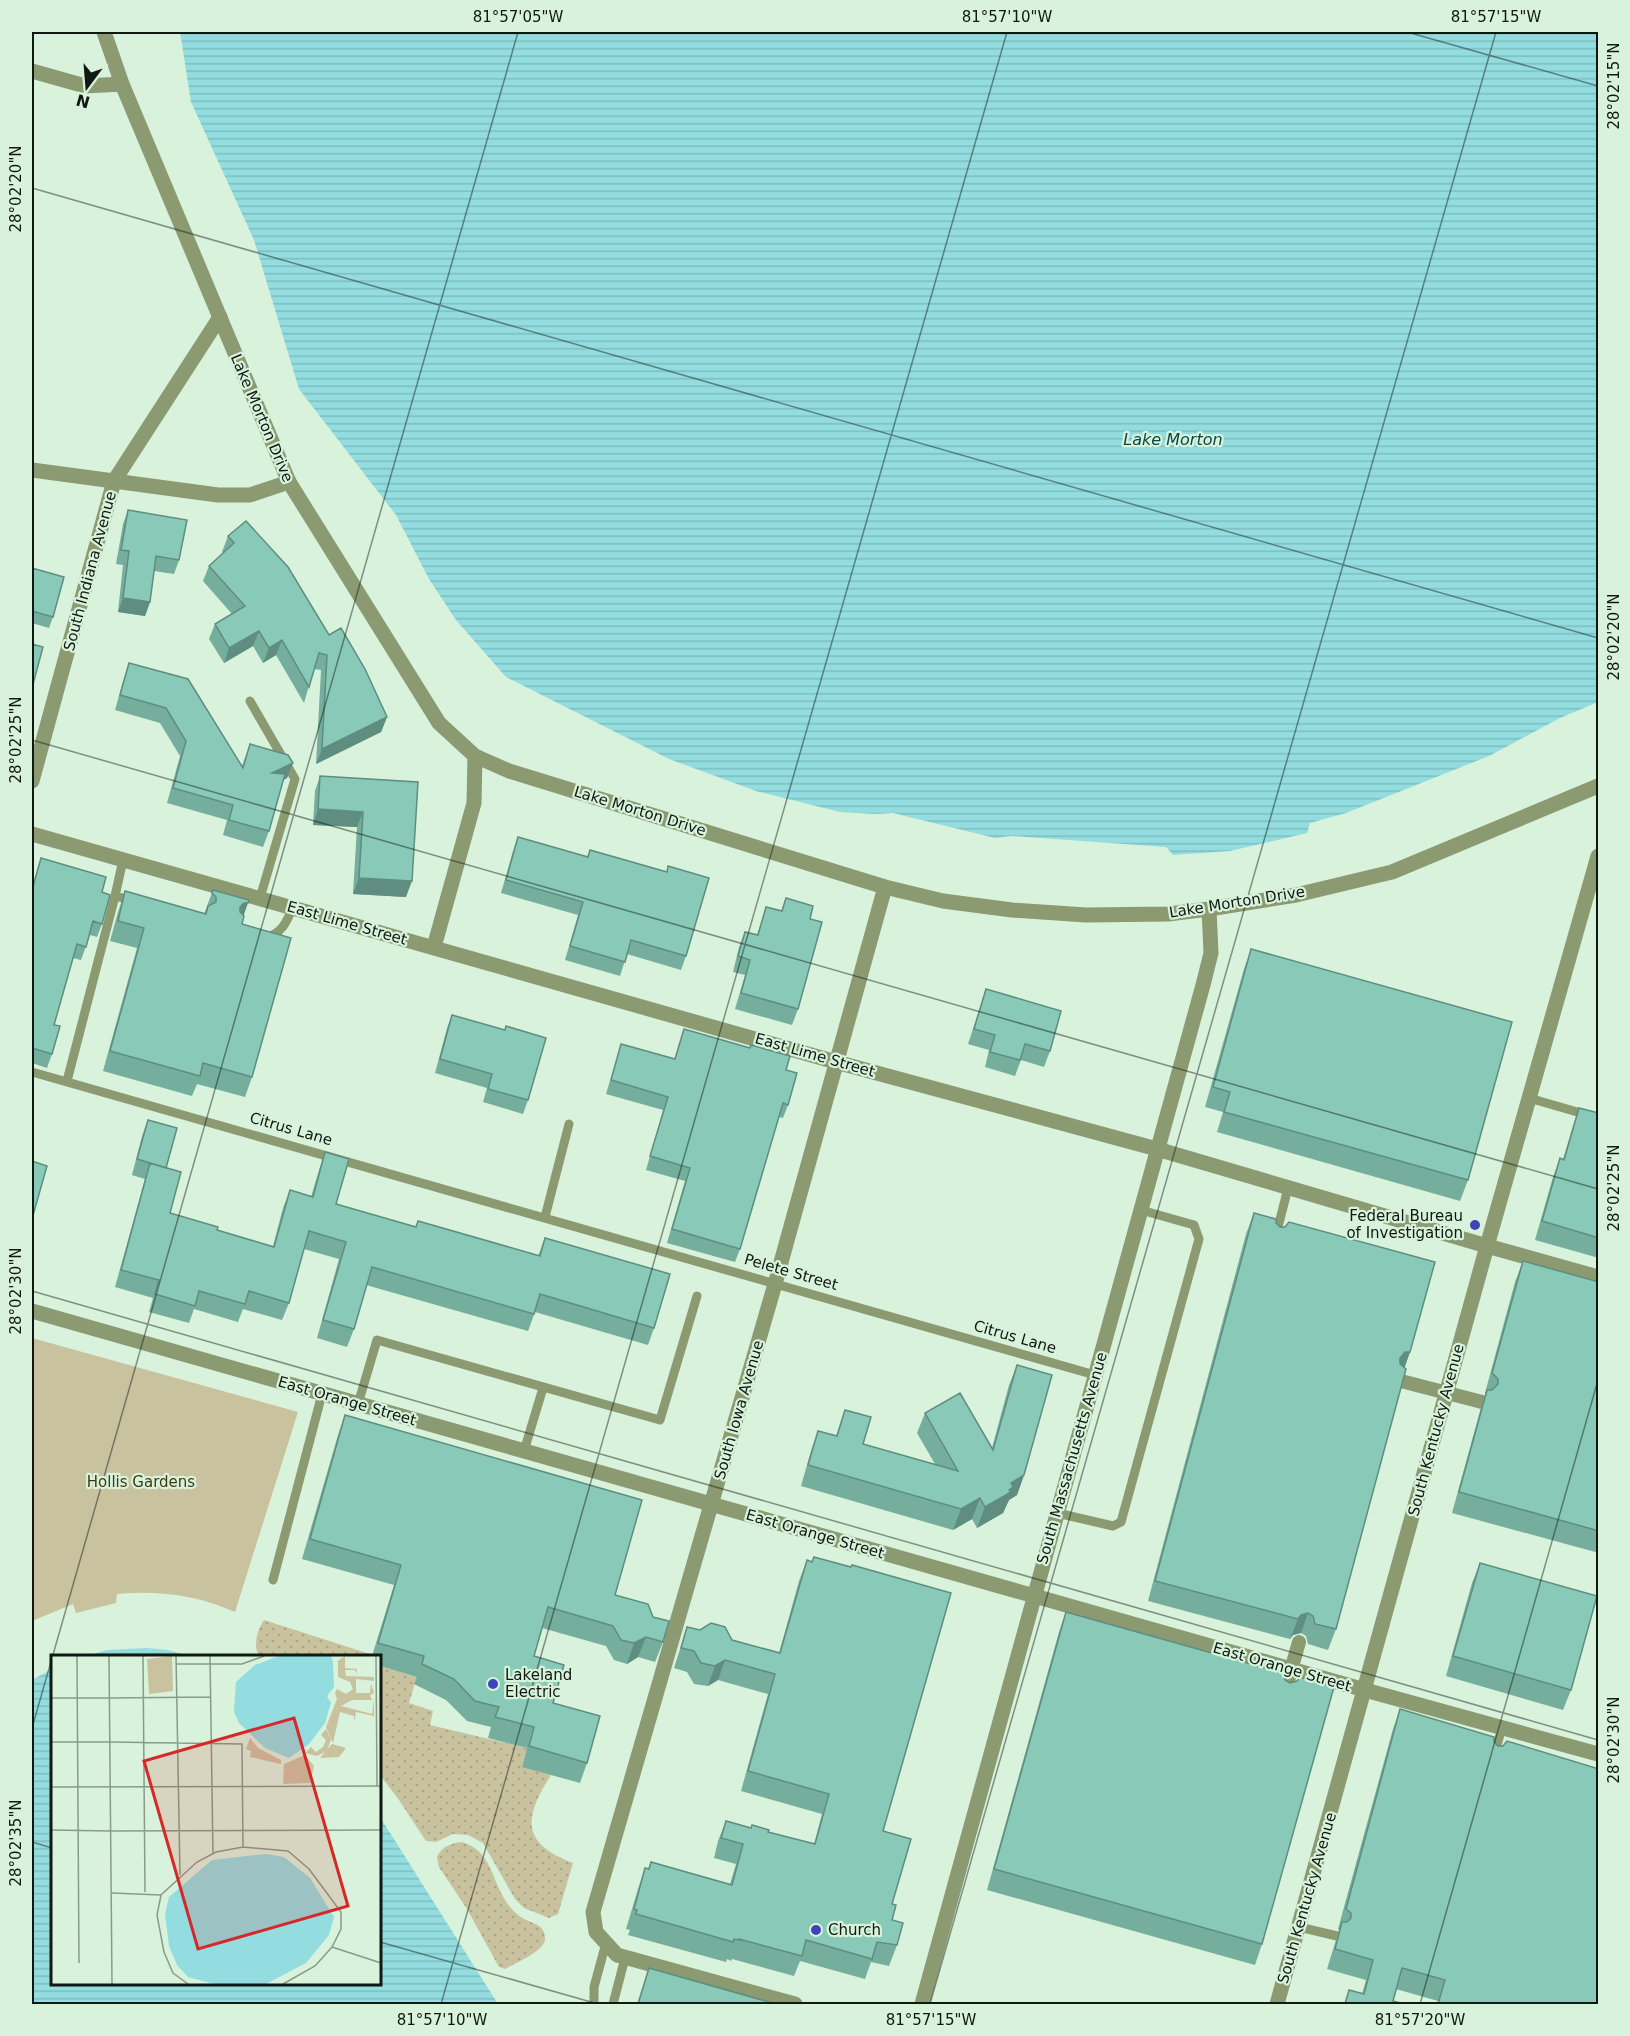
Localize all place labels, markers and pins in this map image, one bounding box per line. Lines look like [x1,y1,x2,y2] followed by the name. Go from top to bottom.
[1346,1207,1463,1242] place label: Federal Bureau of Investigation
[1468,1218,1482,1232] marker: Federal Bureau of Investigation
[505,1666,572,1701] place label: Lakeland Electric
[486,1677,500,1691] marker: Lakeland Electric
[828,1921,881,1939] place label: Church
[809,1923,823,1937] marker: Church

